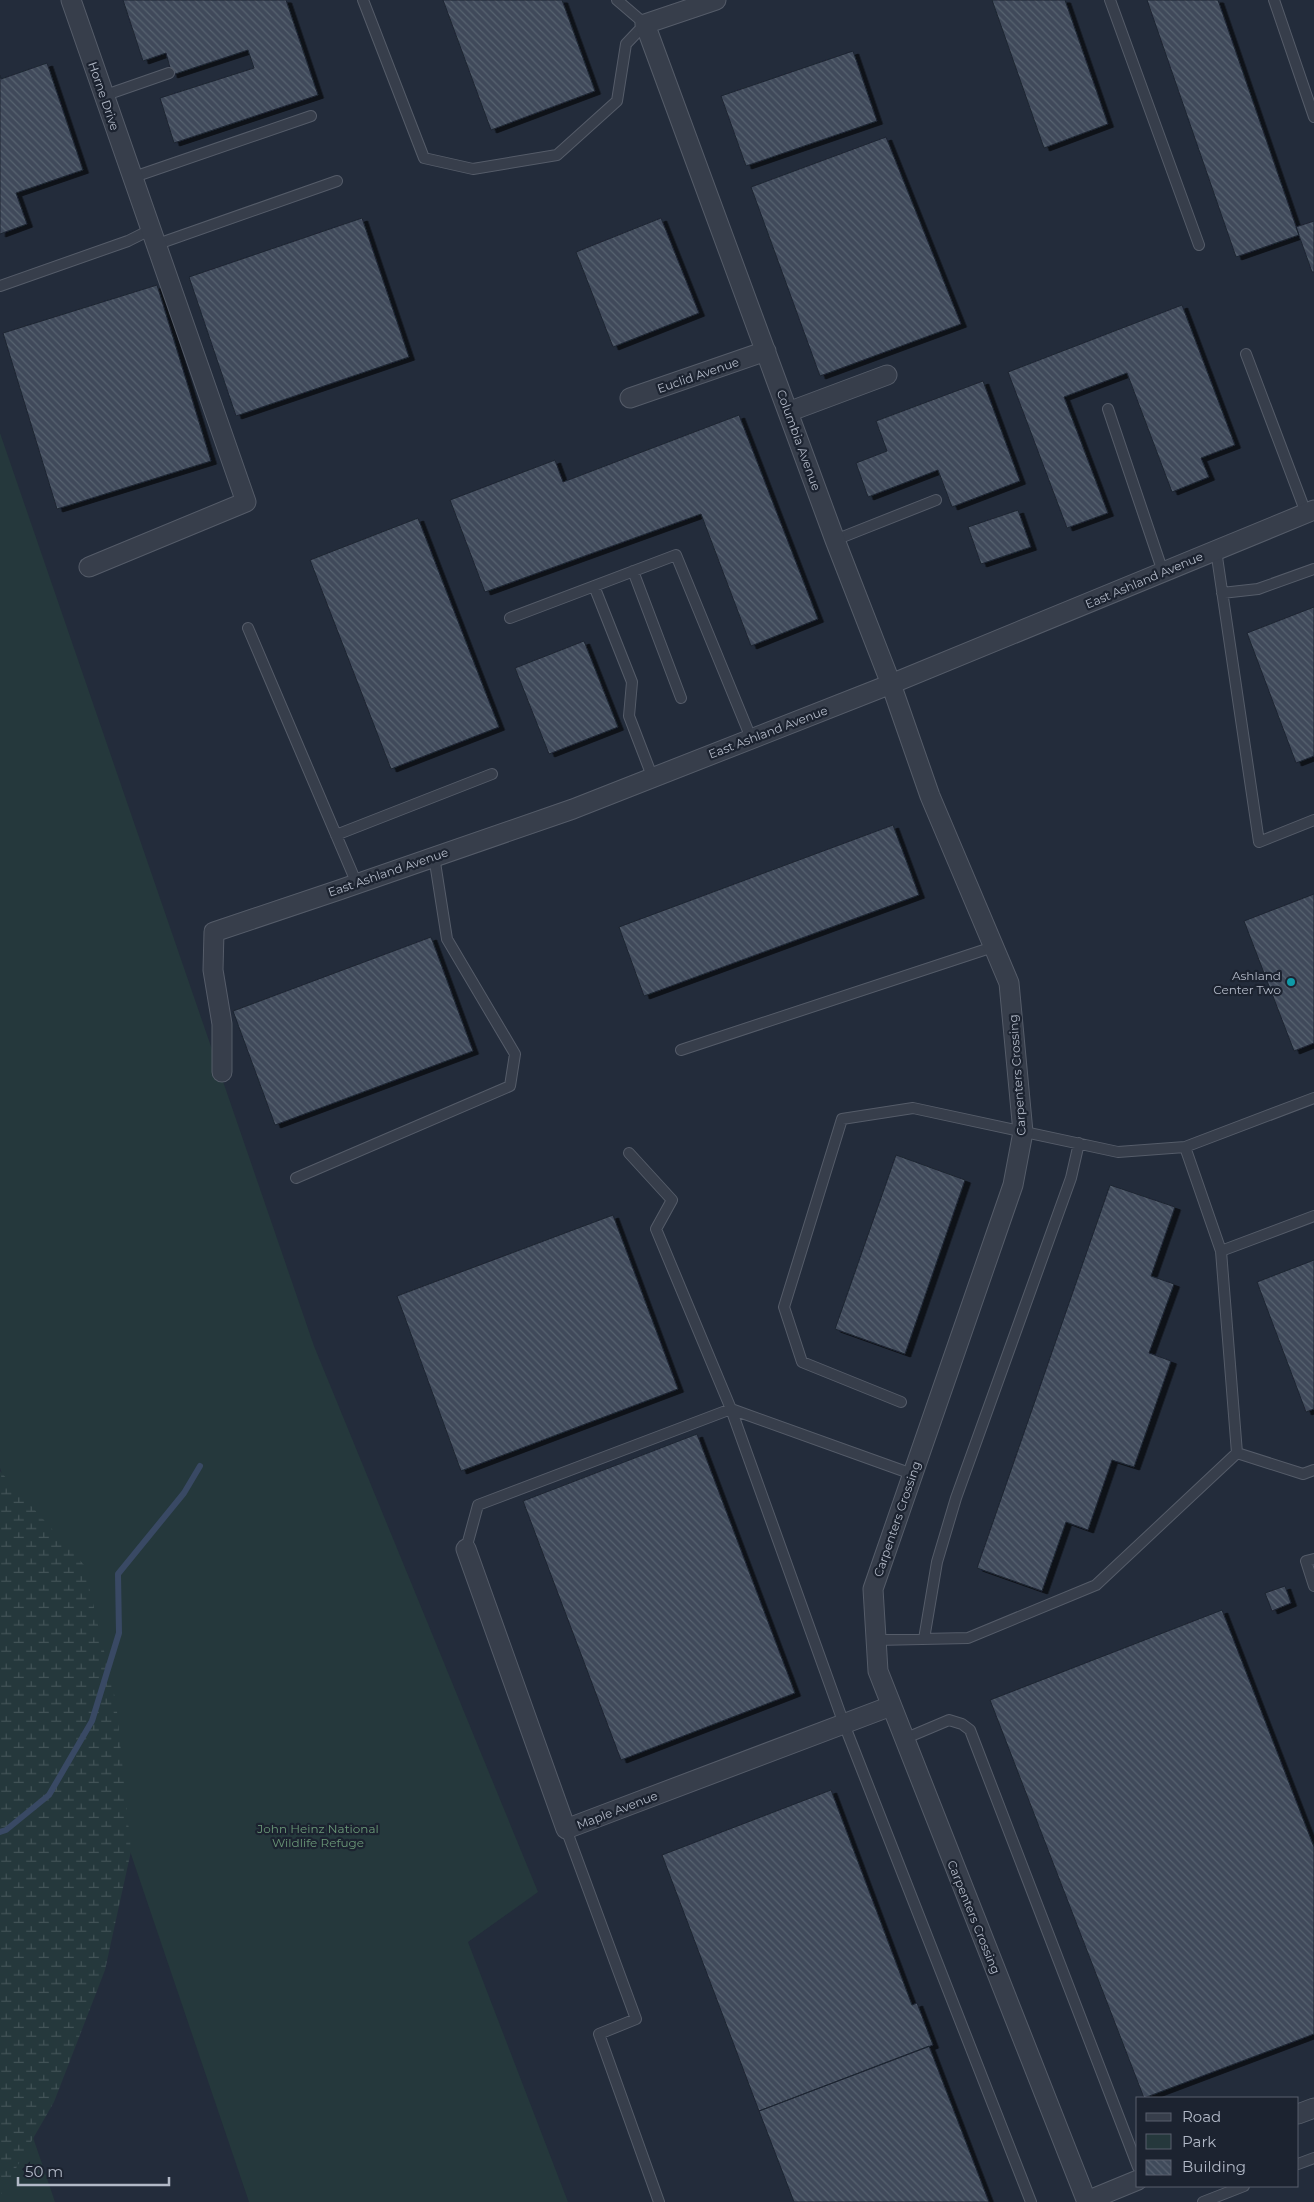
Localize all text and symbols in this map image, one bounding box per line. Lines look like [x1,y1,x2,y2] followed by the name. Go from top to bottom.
[85,60,123,132] street label: Horne Drive
[655,354,741,396] street label: Euclid Avenue
[774,387,824,493] street label: Columbia Avenue
[1083,548,1205,612] street label: East Ashland Avenue
[706,702,830,762] street label: East Ashland Avenue
[326,844,450,900] street label: East Ashland Avenue
[1213,968,1281,997] place label: Ashland Center Two
[1285,976,1297,988] marker: Ashland Center Two
[1005,1014,1029,1136] street label: Carpenters Crossing
[870,1459,924,1579] street label: Carpenters Crossing
[574,1788,660,1832] street label: Maple Avenue
[256,1821,379,1850] park label: John Heinz National Wildlife Refuge
[944,1858,1004,1976] street label: Carpenters Crossing
[1136,2097,1299,2187] legend
[1182,2107,1221,2126] text: Road
[1182,2132,1216,2151] text: Park
[18,2154,169,2186] scale bar
[1182,2157,1246,2176] text: Building
[25,2162,63,2181] text: 50 m

